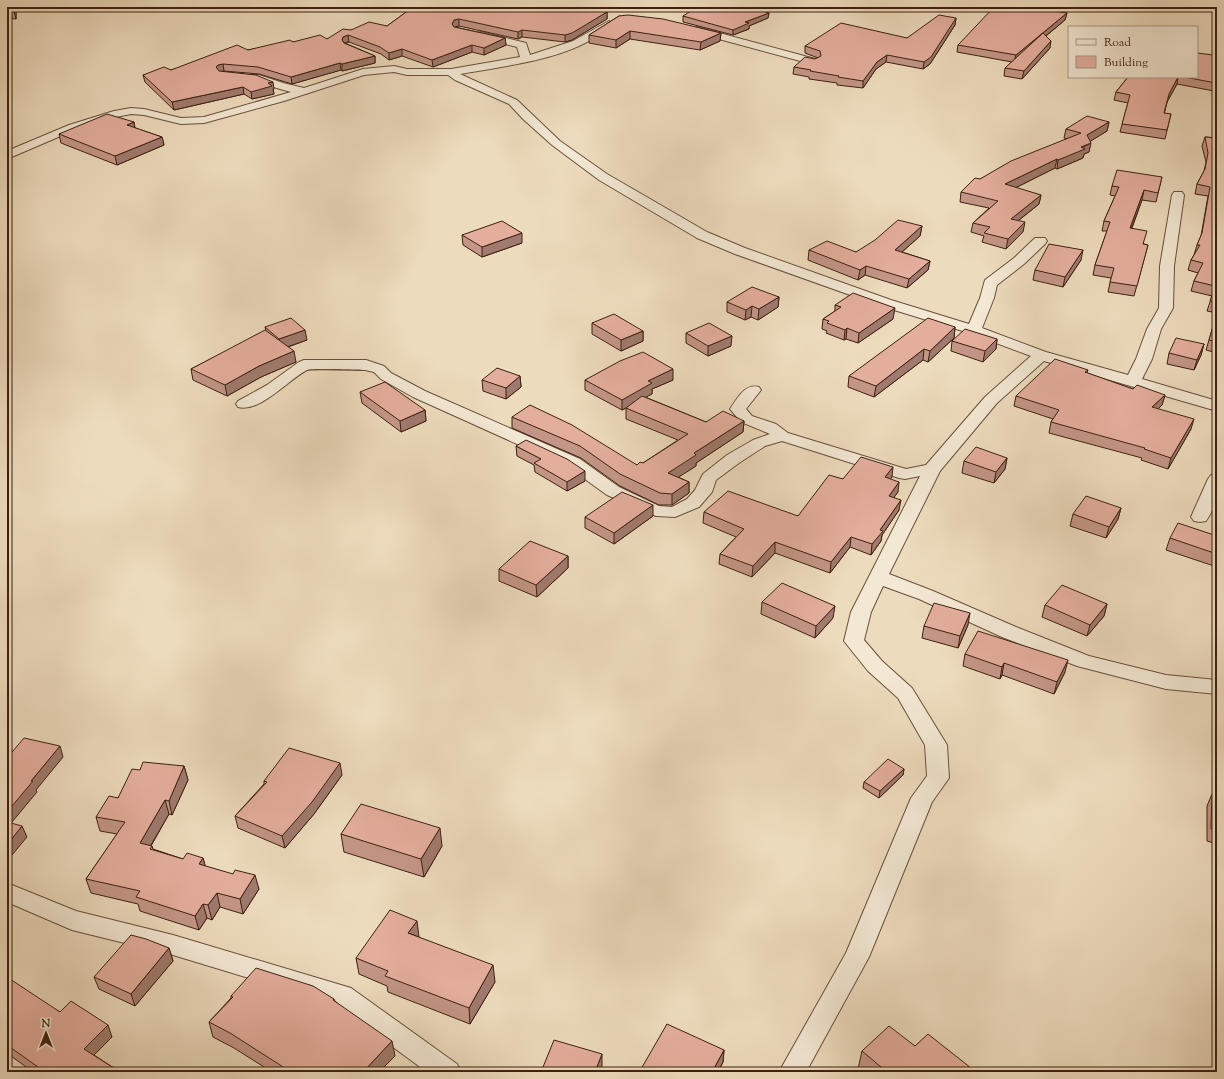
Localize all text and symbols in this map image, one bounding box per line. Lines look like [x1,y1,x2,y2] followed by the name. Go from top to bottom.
[1068,26,1198,78] legend
[1104,34,1131,52] text: Road
[1104,54,1148,72] text: Building
[26,1013,66,1053] north arrow
[41,1016,51,1032] text: N

